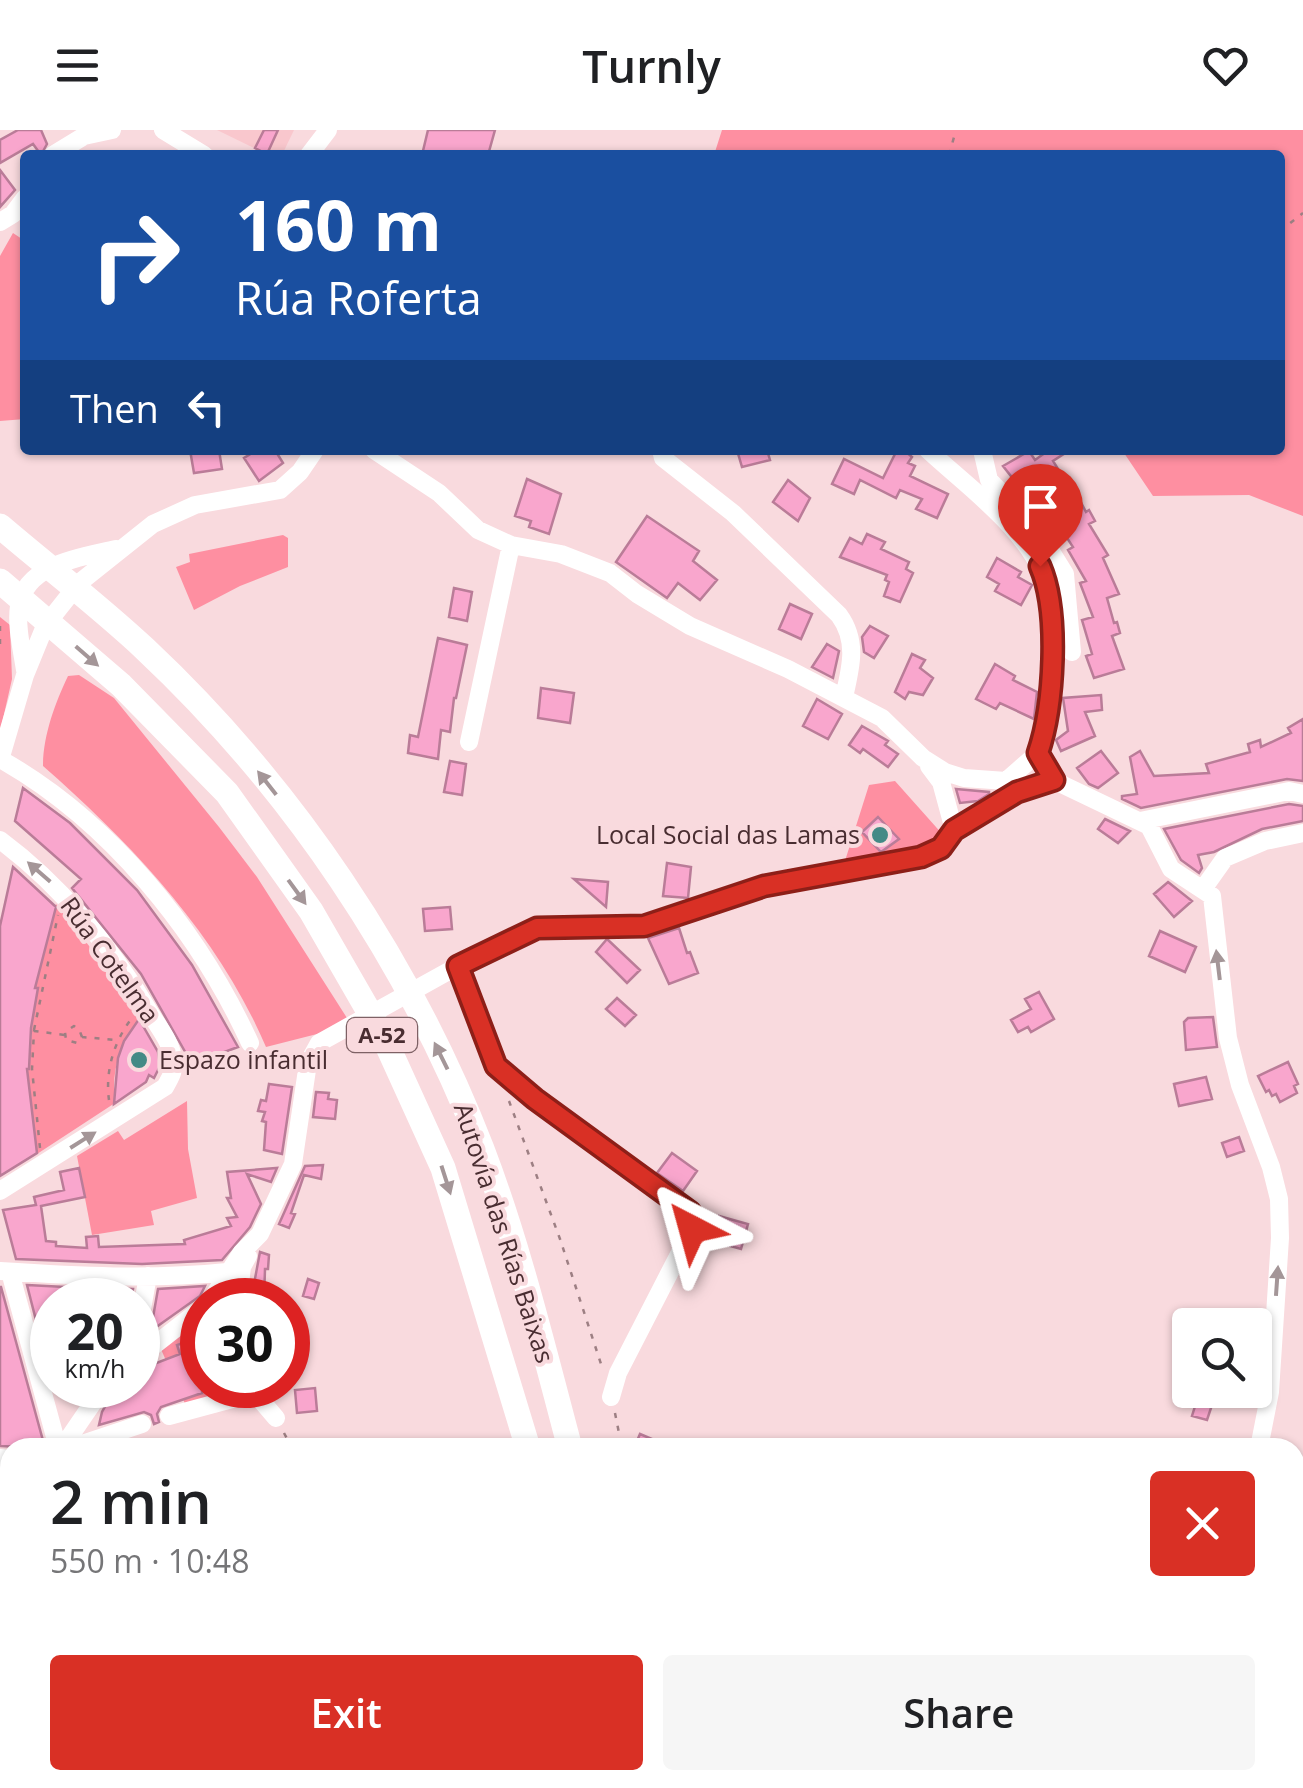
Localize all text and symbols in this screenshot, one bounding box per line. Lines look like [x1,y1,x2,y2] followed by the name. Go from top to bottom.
[582,35,721,96] text: Turnly
[50,38,105,93] icon: menu
[1198,38,1253,93] icon: heart
[235,176,442,272] text: 160 m
[70,190,200,320] icon: right
[235,267,482,328] text: Rúa Roferta
[179,380,234,435] icon: left
[70,382,159,434] text: Then
[998,464,1083,567] pin
[1013,479,1068,534] icon: arrive
[75,644,100,666] one-way arrow
[258,770,278,796] one-way arrow
[596,817,860,851] place label: Local Social das Lamas
[869,824,891,846] marker: Local Social das Lamas
[27,862,52,884] one-way arrow
[287,879,306,905] one-way arrow
[53,889,168,1029] street label: Rúa Cotelma
[1210,949,1226,981] one-way arrow
[347,1018,417,1052] road number: A-52
[159,1042,328,1076] place label: Espazo infantil
[433,1042,450,1071] one-way arrow
[128,1049,150,1071] marker: Espazo infantil
[447,1098,563,1367] street label: Autovía das Rías Baixas
[69,1132,97,1149] one-way arrow
[440,1165,455,1195] one-way arrow
[640,1177,744,1281] position arrow
[1269,1265,1285,1297] one-way arrow
[180,1278,310,1408] speed limit sign: 30
[66,1297,124,1365] text: 20
[1172,1308,1272,1408] map controls
[1172,1308,1272,1408] button: search
[65,1351,125,1385] text: km/h
[50,1460,212,1542] text: 2 min
[1150,1471,1255,1576] button: close
[50,1539,249,1582] text: 550 m · 10:48
[50,1655,643,1770] button: Exit
[663,1655,1255,1770] button: Share

